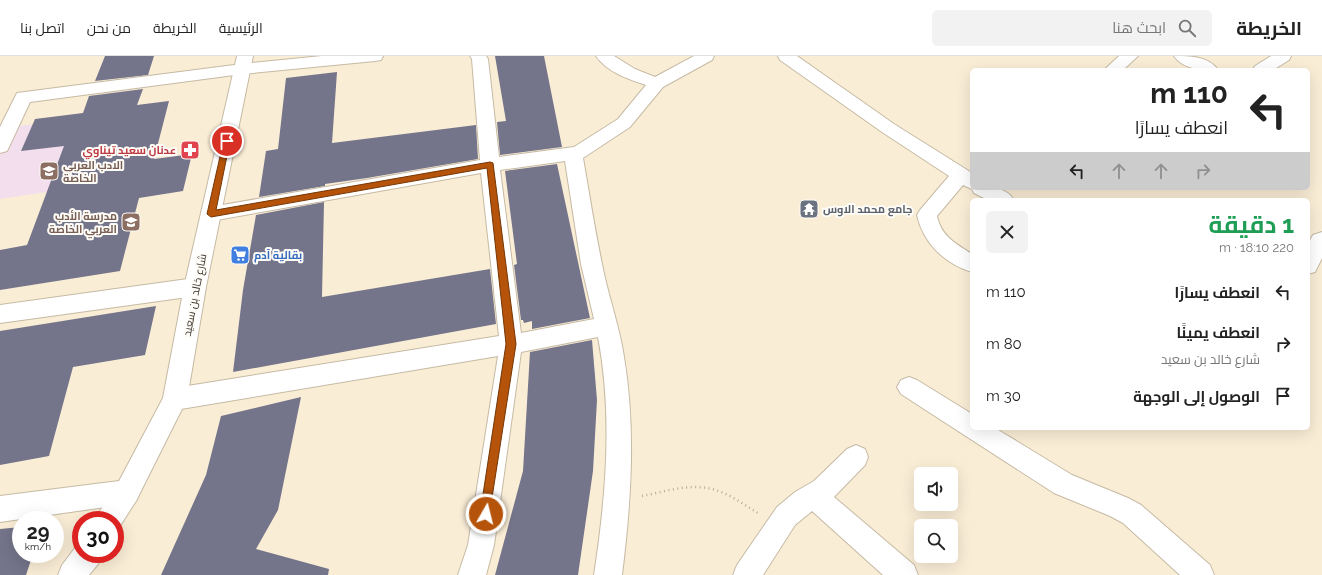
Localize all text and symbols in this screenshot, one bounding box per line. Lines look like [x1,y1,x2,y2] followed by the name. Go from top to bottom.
[932,10,1212,46] search box
[1176,17,1198,39] icon: search
[1236,17,1302,39] text: الخريطة
[1112,19,1166,37] text: ابحث هنا
[20,20,65,36] text: اتصل بنا
[87,20,131,36] text: من نحن
[153,20,197,36] text: الخريطة
[219,20,263,36] text: الرئيسية
[1150,77,1228,110] text: 110 m
[1242,84,1294,136] icon: left
[1135,117,1228,138] text: انعطف يسارًا
[210,124,244,158] pin
[216,130,238,152] icon: arrive
[179,139,201,161] pharmacy icon: عدنان سعيد تيناوي
[83,144,176,160] place label: عدنان سعيد تيناوي
[63,159,123,185] place label: الادب العربي الخاصة
[38,160,60,182] school or university icon: الادب العربي الخاصة
[1066,160,1088,182] icon: left
[1108,160,1130,182] icon: ahead
[1150,160,1172,182] icon: ahead
[1192,160,1214,182] icon: right
[798,198,820,220] temple icon: جامع محمد الاوس
[823,203,912,217] place label: جامع محمد الاوس
[49,210,117,239] place label: مدرسة الأدب العربي الخاصة
[1209,210,1294,239] text: 1 دقيقة
[120,211,142,233] school or university icon: مدرسة الأدب العربي الخاصة
[986,211,1028,253] button: close
[1219,240,1294,255] text: 220 m · 18:10
[229,244,251,266] supermarket icon: بقالية آدم
[254,249,302,263] place label: بقالية آدم
[181,253,210,338] street label: شارع خالد بن سعيد
[1272,281,1294,303] icon: left
[986,283,1026,301] text: 110 m
[1175,284,1260,302] text: انعطف يسارًا
[1176,324,1260,342] text: انعطف يمينًا
[1272,333,1294,355] icon: right
[986,335,1022,353] text: 80 m
[1161,352,1260,367] text: شارع خالد بن سعيد
[1272,385,1294,407] icon: arrive
[986,387,1021,405] text: 30 m
[1133,388,1260,406] text: الوصول إلى الوجهة
[914,467,958,563] map controls
[914,467,958,511] button: sound
[465,493,507,535] position arrow
[72,511,124,563] speed limit sign: 30
[914,519,958,563] button: search
[26,520,50,544] text: 29
[25,541,51,552] text: km/h

